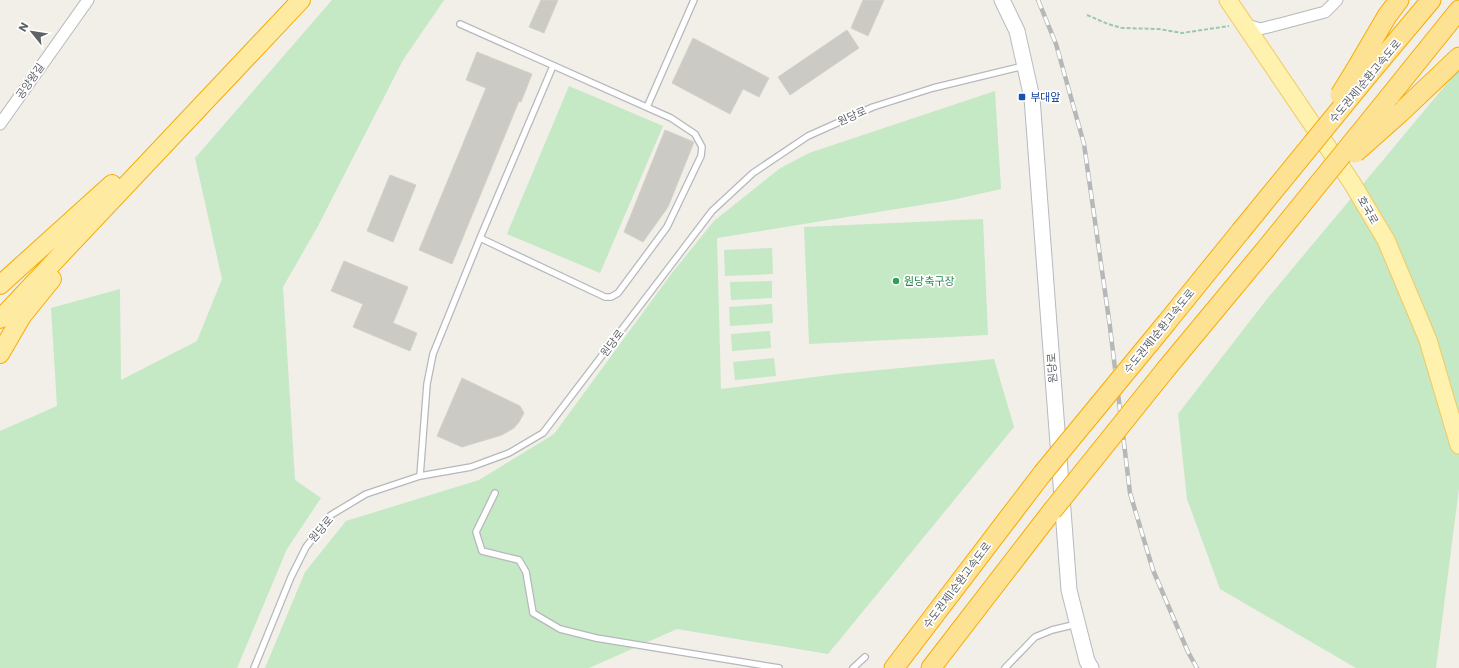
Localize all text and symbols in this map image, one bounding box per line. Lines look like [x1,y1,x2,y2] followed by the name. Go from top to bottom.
[12,12,52,52] north arrow
[14,19,32,35] text: N
[1325,36,1405,126] street label: 수도권제1순환고속도로
[12,60,48,102] street label: 공양왕길
[1030,89,1060,105] place label: 부대앞
[1017,92,1027,102] marker: 부대앞
[835,103,869,129] street label: 원당로
[1353,193,1383,227] street label: 호국로
[904,273,955,289] place label: 원당축구장
[891,276,901,286] marker: 원당축구장
[1120,285,1198,377] street label: 수도권제1순환고속도로
[596,326,628,360] street label: 원당로
[1043,352,1061,384] street label: 원당로
[305,512,337,546] street label: 원당로
[919,538,995,632] street label: 수도권제1순환고속도로

